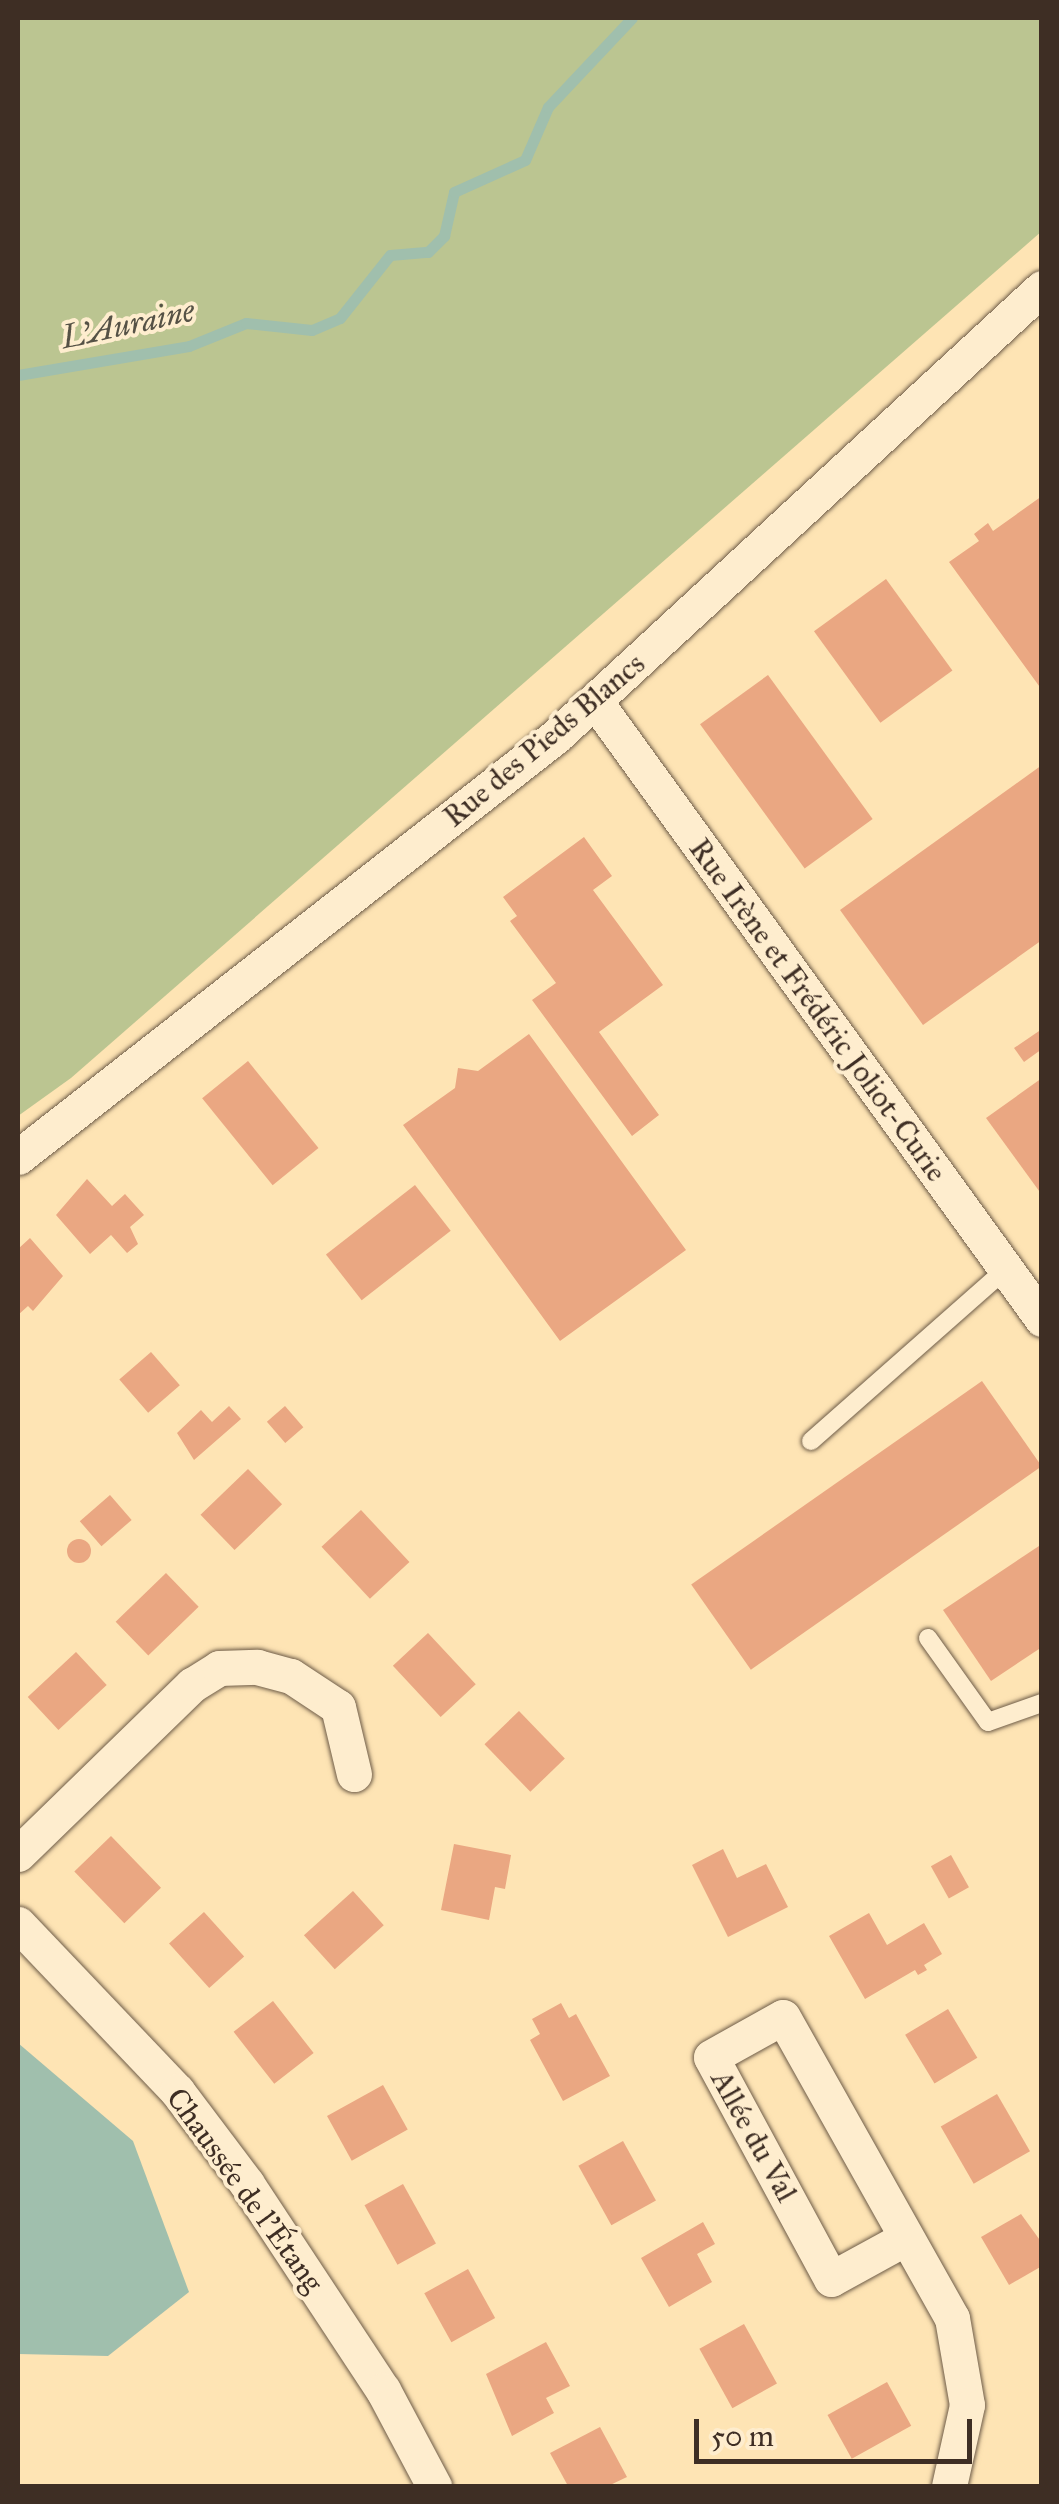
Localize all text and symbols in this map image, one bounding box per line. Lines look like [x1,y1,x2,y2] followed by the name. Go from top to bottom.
[58,292,198,358] water label: L'Auraine
[436,645,652,835] street label: Rue des Pieds Blancs
[681,832,955,1188] street label: Rue Irène et Frédéric Joliot-Curie
[703,2064,805,2208] street label: Allée du Val
[159,2081,331,2299] street label: Chaussée de l'Étang
[699,2399,976,2461] scale bar
[711,2418,774,2454] text: 50 m

